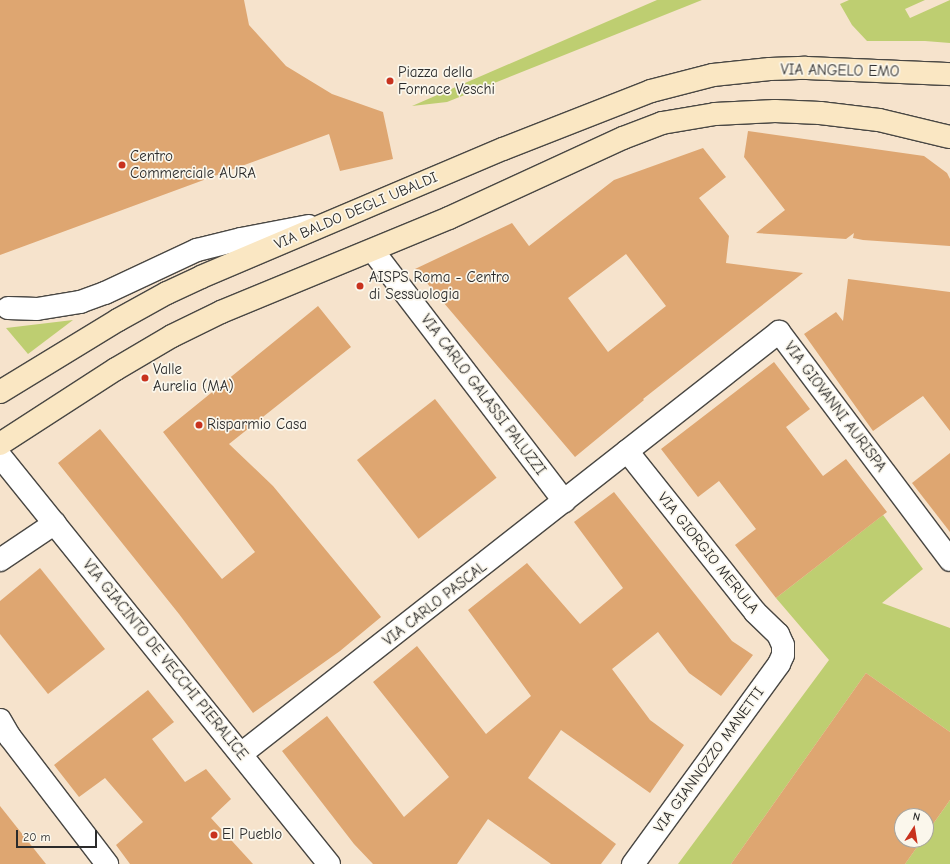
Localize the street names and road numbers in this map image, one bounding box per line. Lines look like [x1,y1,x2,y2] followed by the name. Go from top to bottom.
[780,61,900,81] street label: VIA ANGELO EMO
[272,168,440,254] street label: VIA BALDO DEGLI UBALDI
[417,311,549,479] street label: VIA CARLO GALASSI PALUZZI
[780,338,890,476] street label: VIA GIOVANNI AURISPA
[654,489,762,617] street label: VIA GIORGIO MERULA
[79,556,251,764] street label: VIA GIACINTO DE VECCHI PIERALICE
[380,558,490,650] street label: VIA CARLO PASCAL
[650,684,768,836] street label: VIA GIANNOZZO MANETTI

